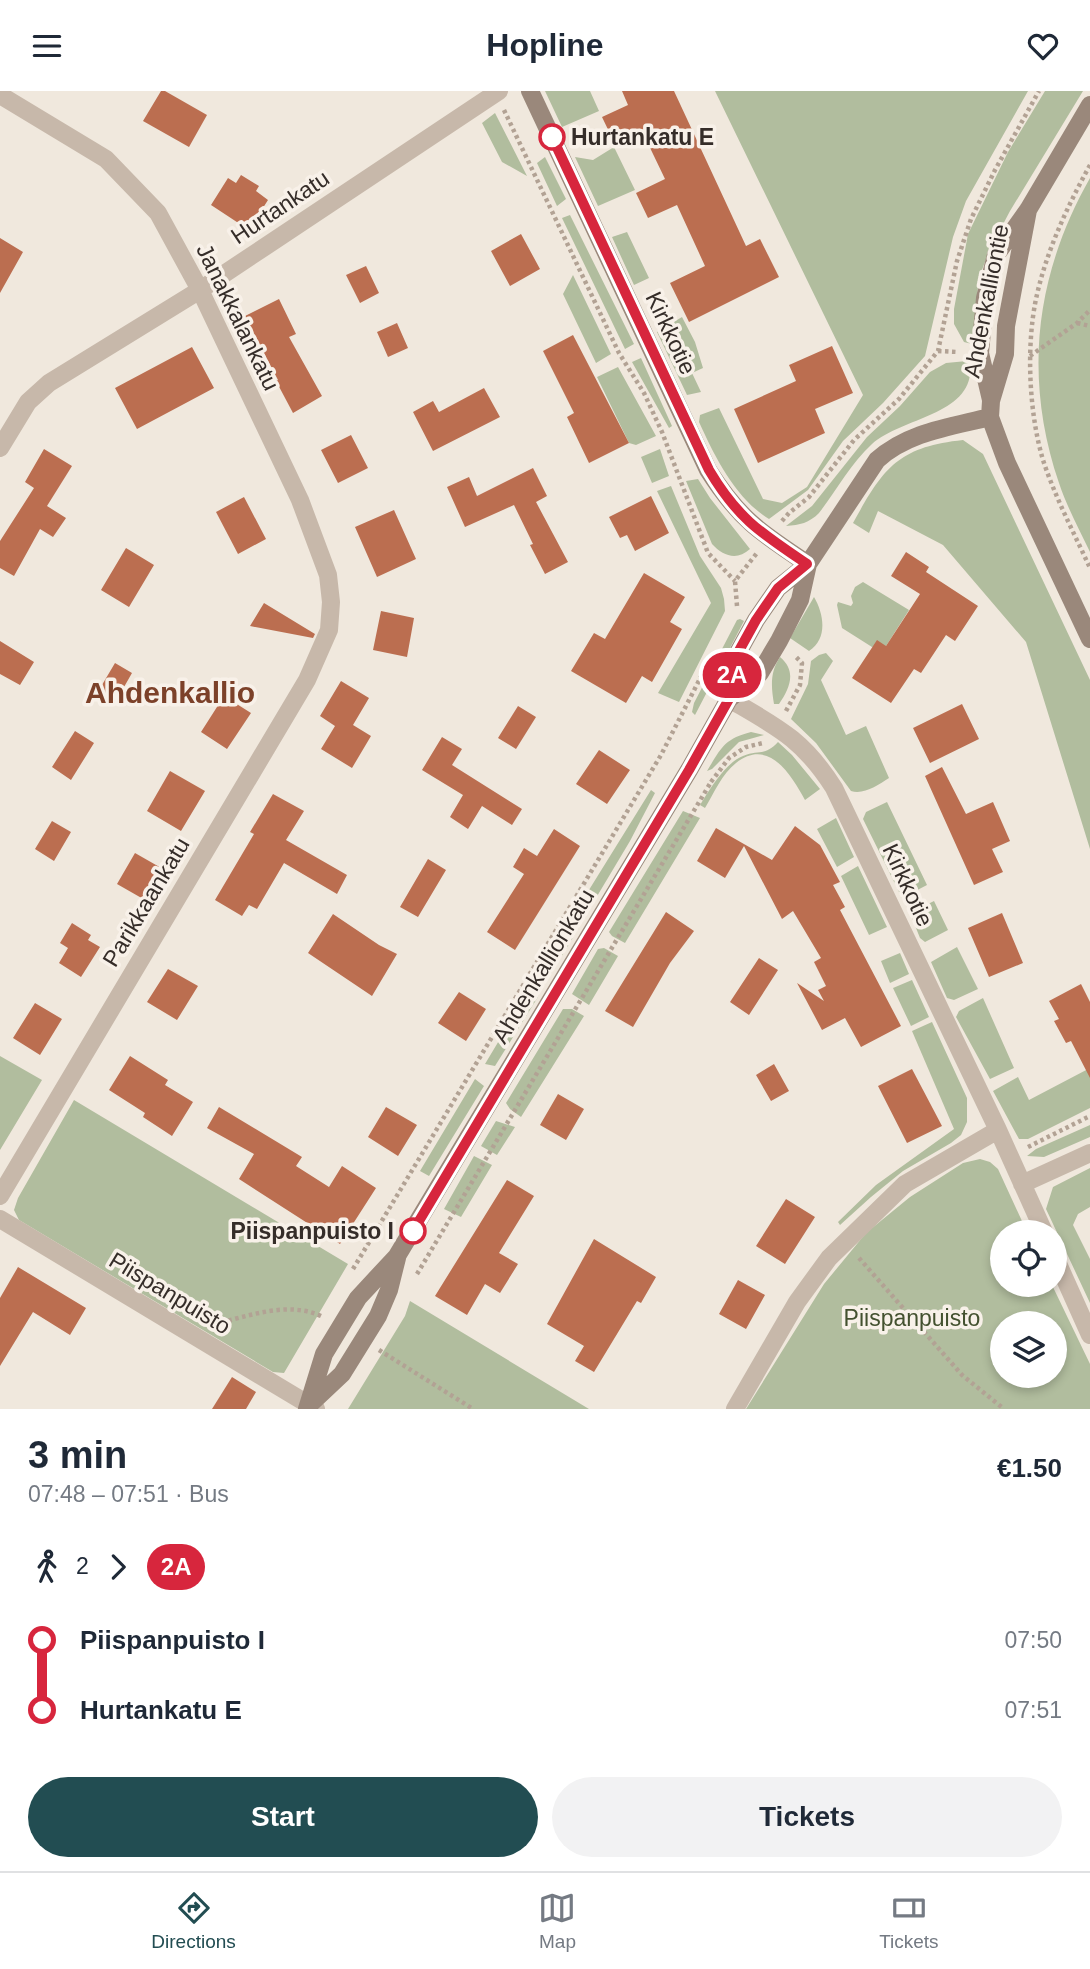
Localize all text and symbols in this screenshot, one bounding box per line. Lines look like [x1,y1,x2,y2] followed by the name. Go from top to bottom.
[28,27,66,65] icon: menu
[486,27,604,63] text: Hopline
[1024,27,1062,65] icon: heart
[539,124,565,150] marker: Hurtankatu E
[571,124,714,150] place label: Hurtankatu E
[226,165,334,249] street label: Hurtankatu
[958,222,1014,380] street label: Ahdenkalliontie
[191,239,285,395] street label: Janakkalankatu
[641,288,701,378] street label: Kirkkotie
[700,652,764,698] line badge: 2A
[717,661,747,688] text: 2A
[85,676,255,709] district label: Ahdenkallio
[97,833,195,971] street label: Parikkaankatu
[878,840,938,930] street label: Kirkkotie
[487,884,599,1048] street label: Ahdenkallionkatu
[230,1218,394,1244] place label: Piispanpuisto I
[400,1218,426,1244] marker: Piispanpuisto I
[990,1220,1067,1388] map controls
[990,1220,1067,1297] button: locate
[105,1247,235,1339] street label: Piispanpuisto
[844,1305,980,1331] park label: Piispanpuisto
[990,1311,1067,1388] button: layers
[28,1434,127,1476] text: 3 min
[997,1453,1062,1483] text: €1.50
[28,1481,229,1507] text: 07:48 – 07:51 · Bus
[28,1548,66,1586] icon: walk
[99,1548,137,1586] icon: forward
[76,1553,89,1579] text: 2
[161,1553,191,1580] text: 2A
[80,1625,265,1655] text: Piispanpuisto I
[1004,1627,1062,1653] text: 07:50
[80,1695,242,1725] text: Hurtankatu E
[1004,1697,1062,1723] text: 07:51
[28,1777,538,1857] button: Start
[552,1777,1062,1857] button: Tickets
[151,1889,236,1953] tab: Directions
[538,1889,576,1953] tab: Map
[879,1889,939,1953] tab: Tickets

